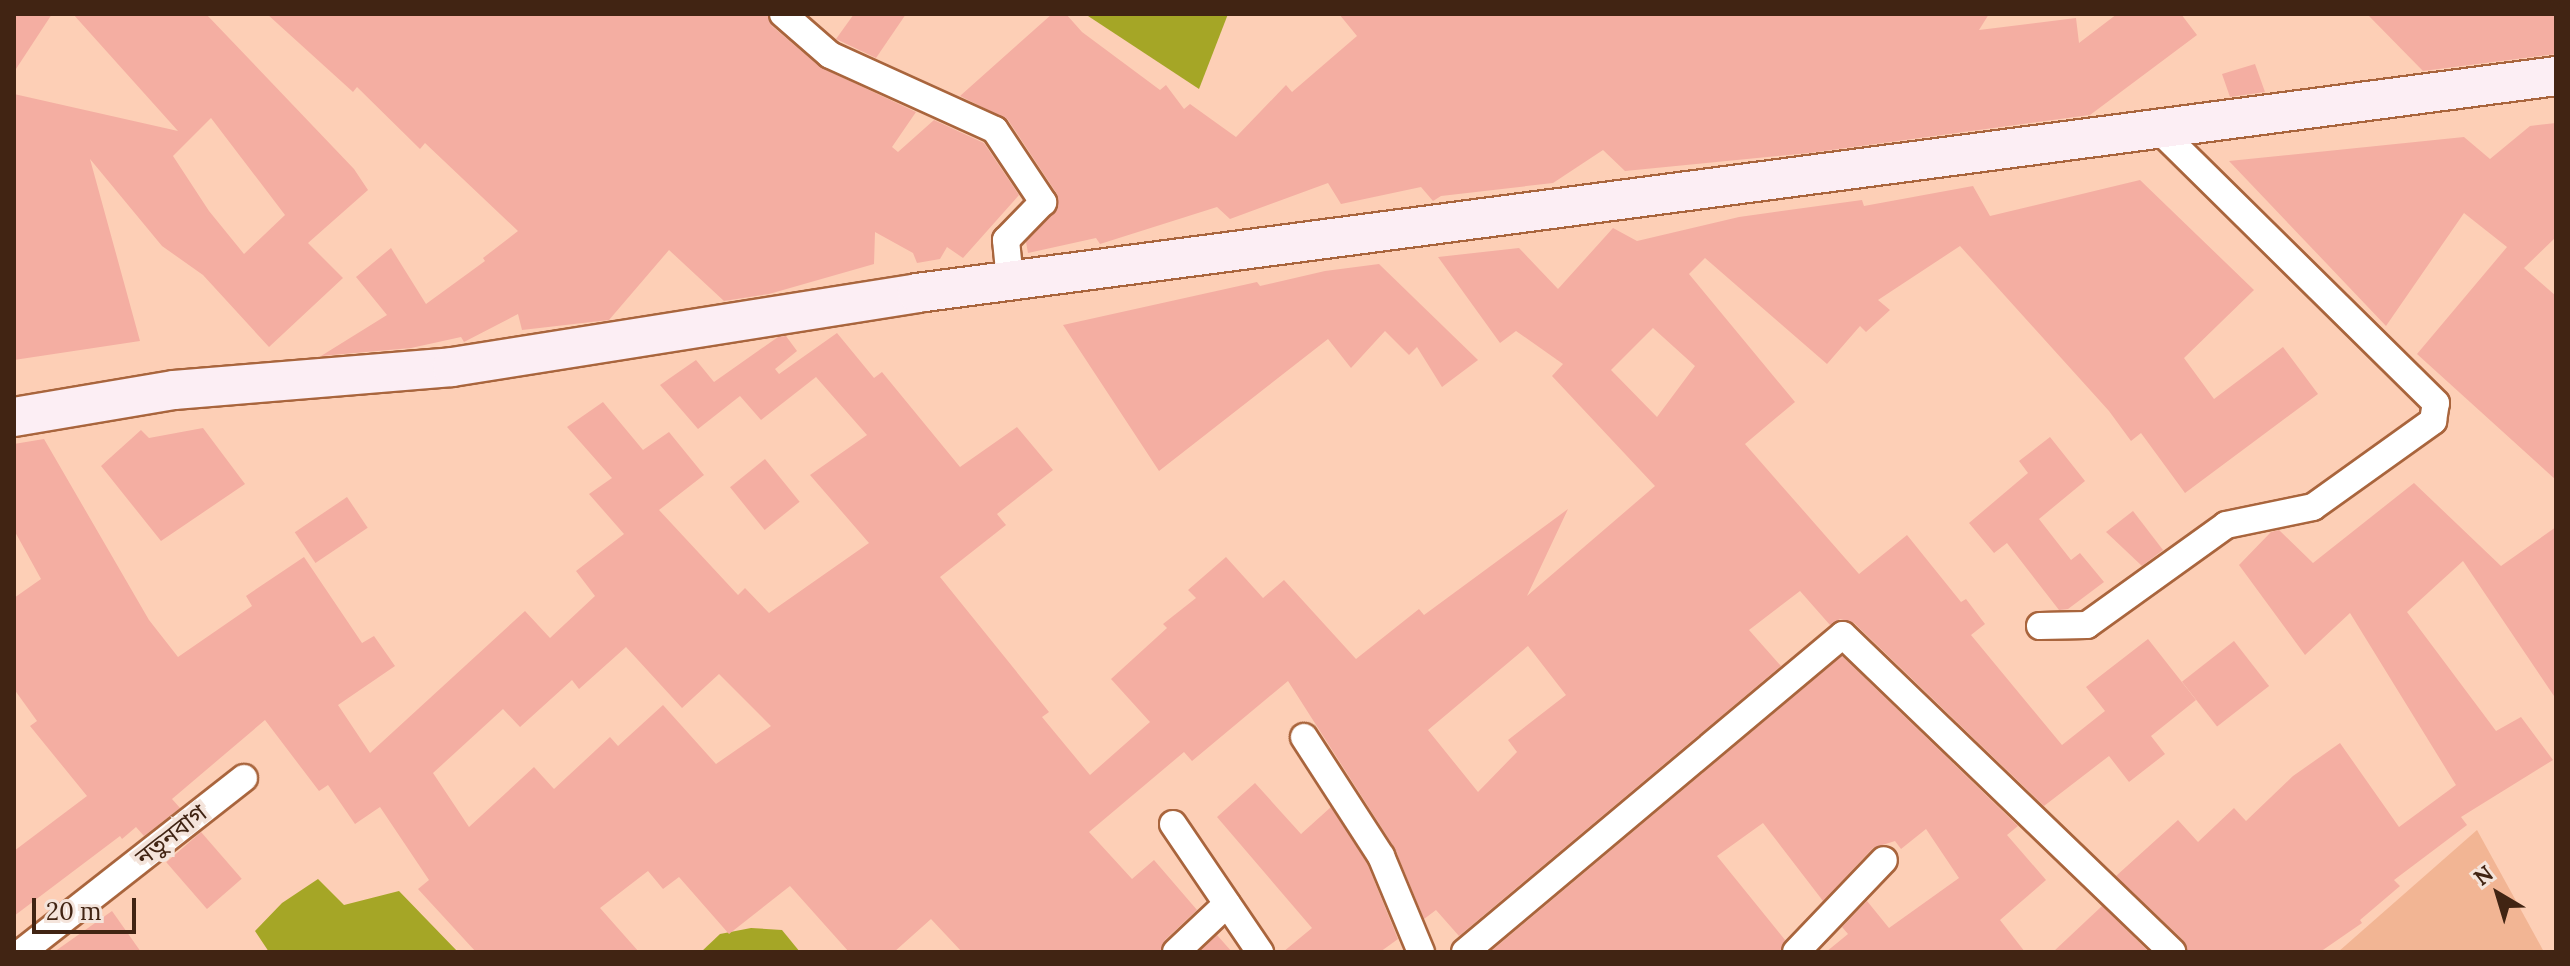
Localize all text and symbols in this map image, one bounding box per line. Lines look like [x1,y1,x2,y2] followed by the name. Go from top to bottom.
[130,798,212,872] street label: নতুনবাগ
[2458,854,2538,934] north arrow
[2468,859,2499,891] text: N
[36,882,140,932] scale bar
[46,896,102,927] text: 20 m

